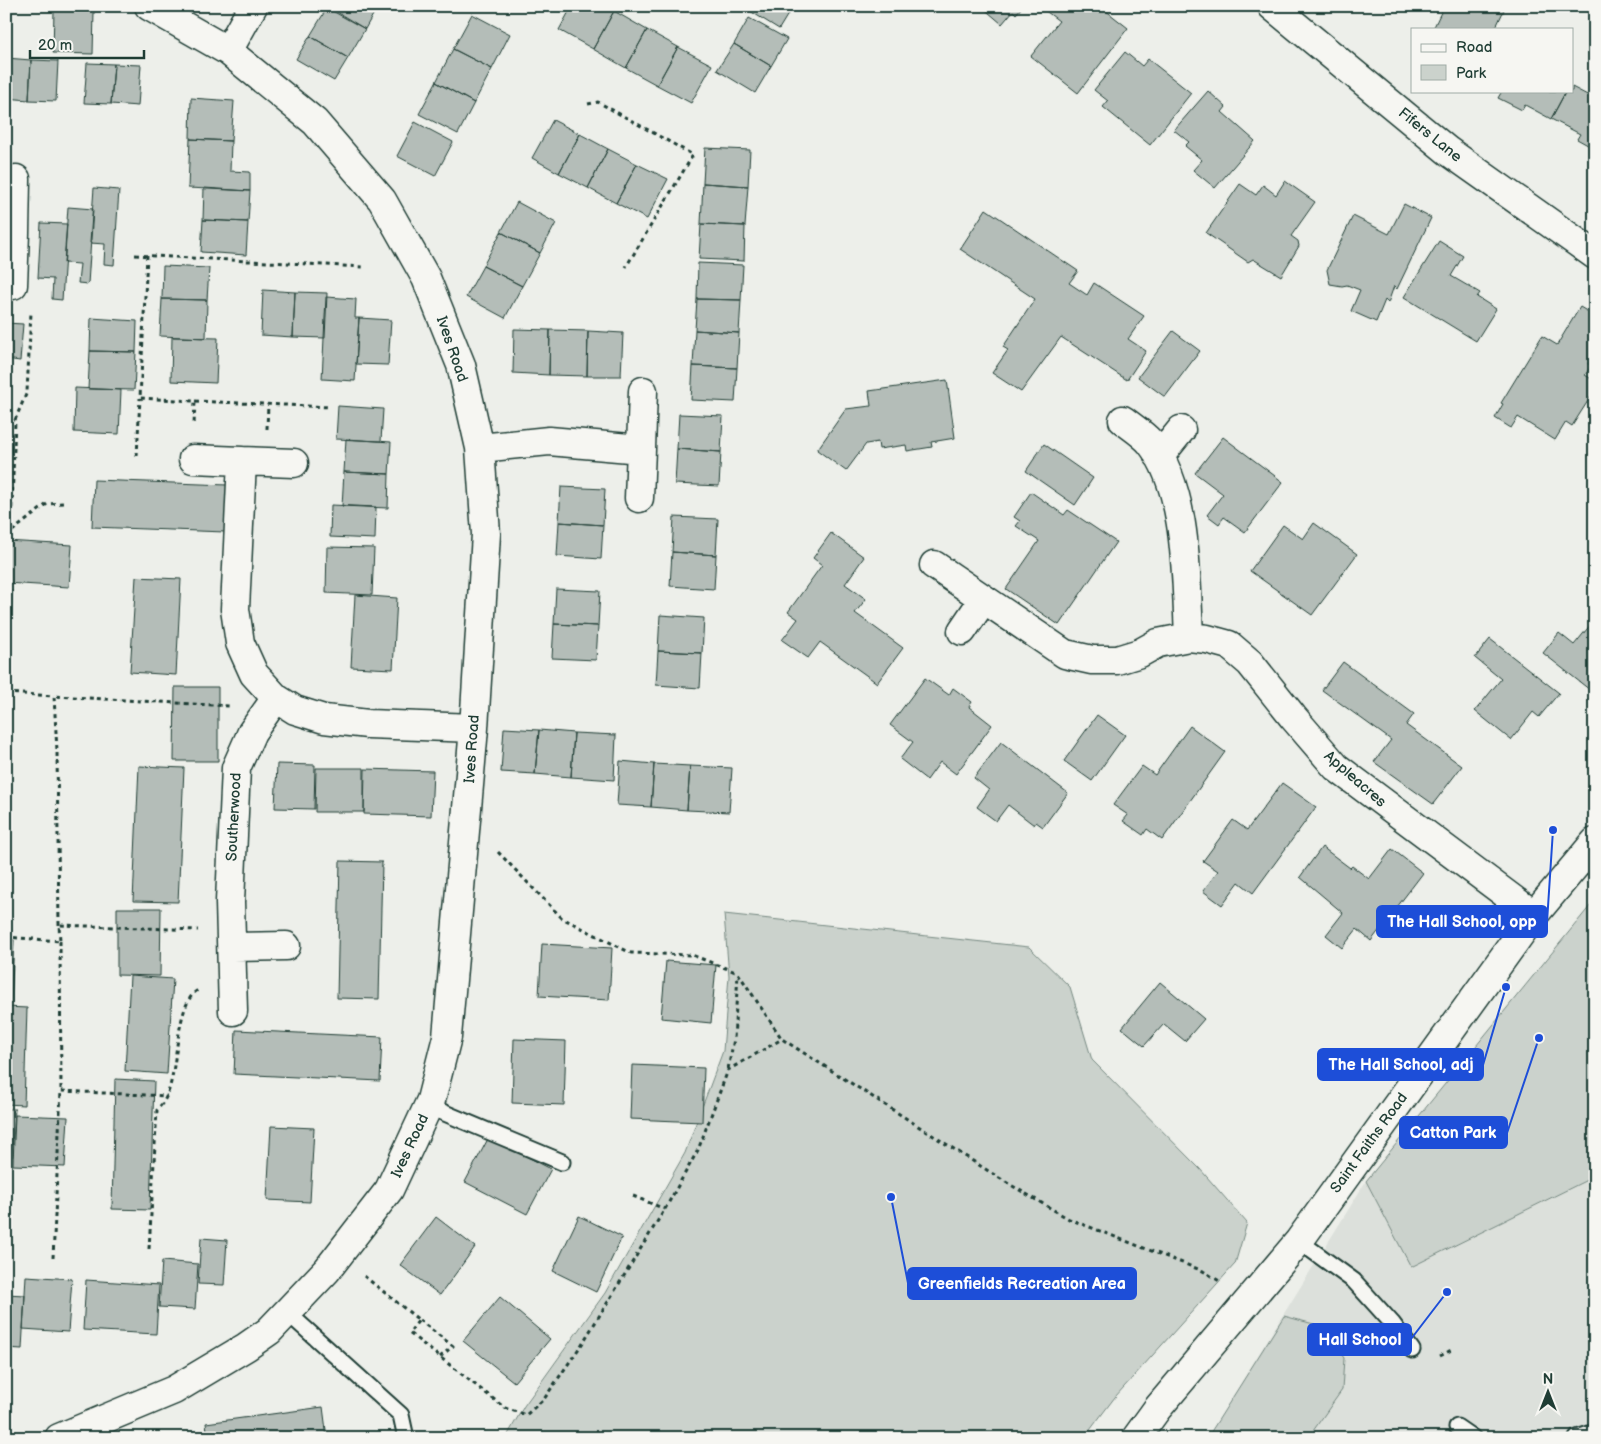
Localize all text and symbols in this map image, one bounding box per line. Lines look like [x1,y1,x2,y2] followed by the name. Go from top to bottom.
[30,28,144,60] scale bar
[1411,28,1574,92] legend
[38,36,72,55] text: 20 m
[1456,38,1492,57] text: Road
[1456,64,1487,83] text: Park
[1394,104,1466,166] street label: Fifers Lane
[432,314,472,384] street label: Ives Road
[460,714,484,784] street label: Ives Road
[1320,747,1391,812] street label: Appleacres
[222,772,246,862] street label: Southerwood
[1377,906,1547,937] callout: The Hall School, opp
[1387,913,1537,932] text: The Hall School, opp
[1318,1049,1483,1080] callout: The Hall School, adj
[1329,1056,1473,1075] text: The Hall School, adj
[1326,1089,1412,1197] street label: Saint Faiths Road
[387,1111,433,1181] street label: Ives Road
[1400,1117,1507,1148] callout: Catton Park
[1410,1124,1497,1143] text: Catton Park
[908,1268,1136,1299] callout: Greenfields Recreation Area
[918,1275,1126,1294] text: Greenfields Recreation Area
[1308,1324,1411,1355] callout: Hall School
[1319,1331,1401,1350] text: Hall School
[1524,1366,1574,1416] north arrow
[1543,1371,1553,1388] text: N

